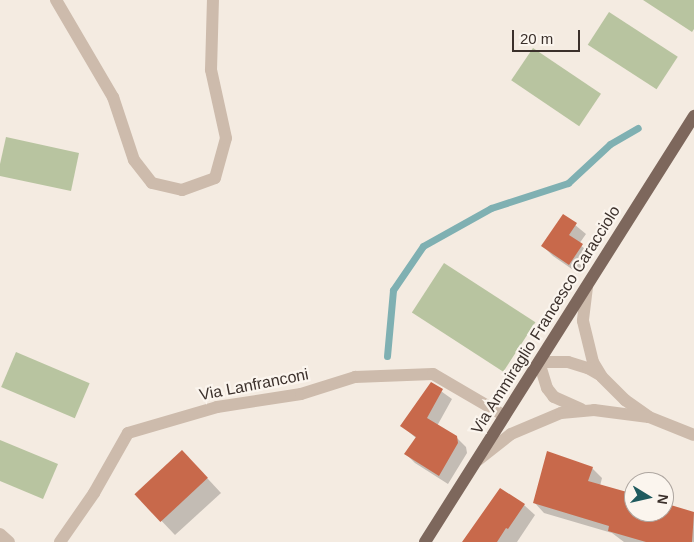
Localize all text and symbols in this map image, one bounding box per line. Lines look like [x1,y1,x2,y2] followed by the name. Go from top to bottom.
[514,20,582,52] scale bar
[520,30,553,47] text: 20 m
[467,202,625,438] street label: Via Ammiraglio Francesco Caracciolo
[198,365,310,405] street label: Via Lanfranconi
[624,472,674,522] north arrow
[654,493,672,505] text: N

